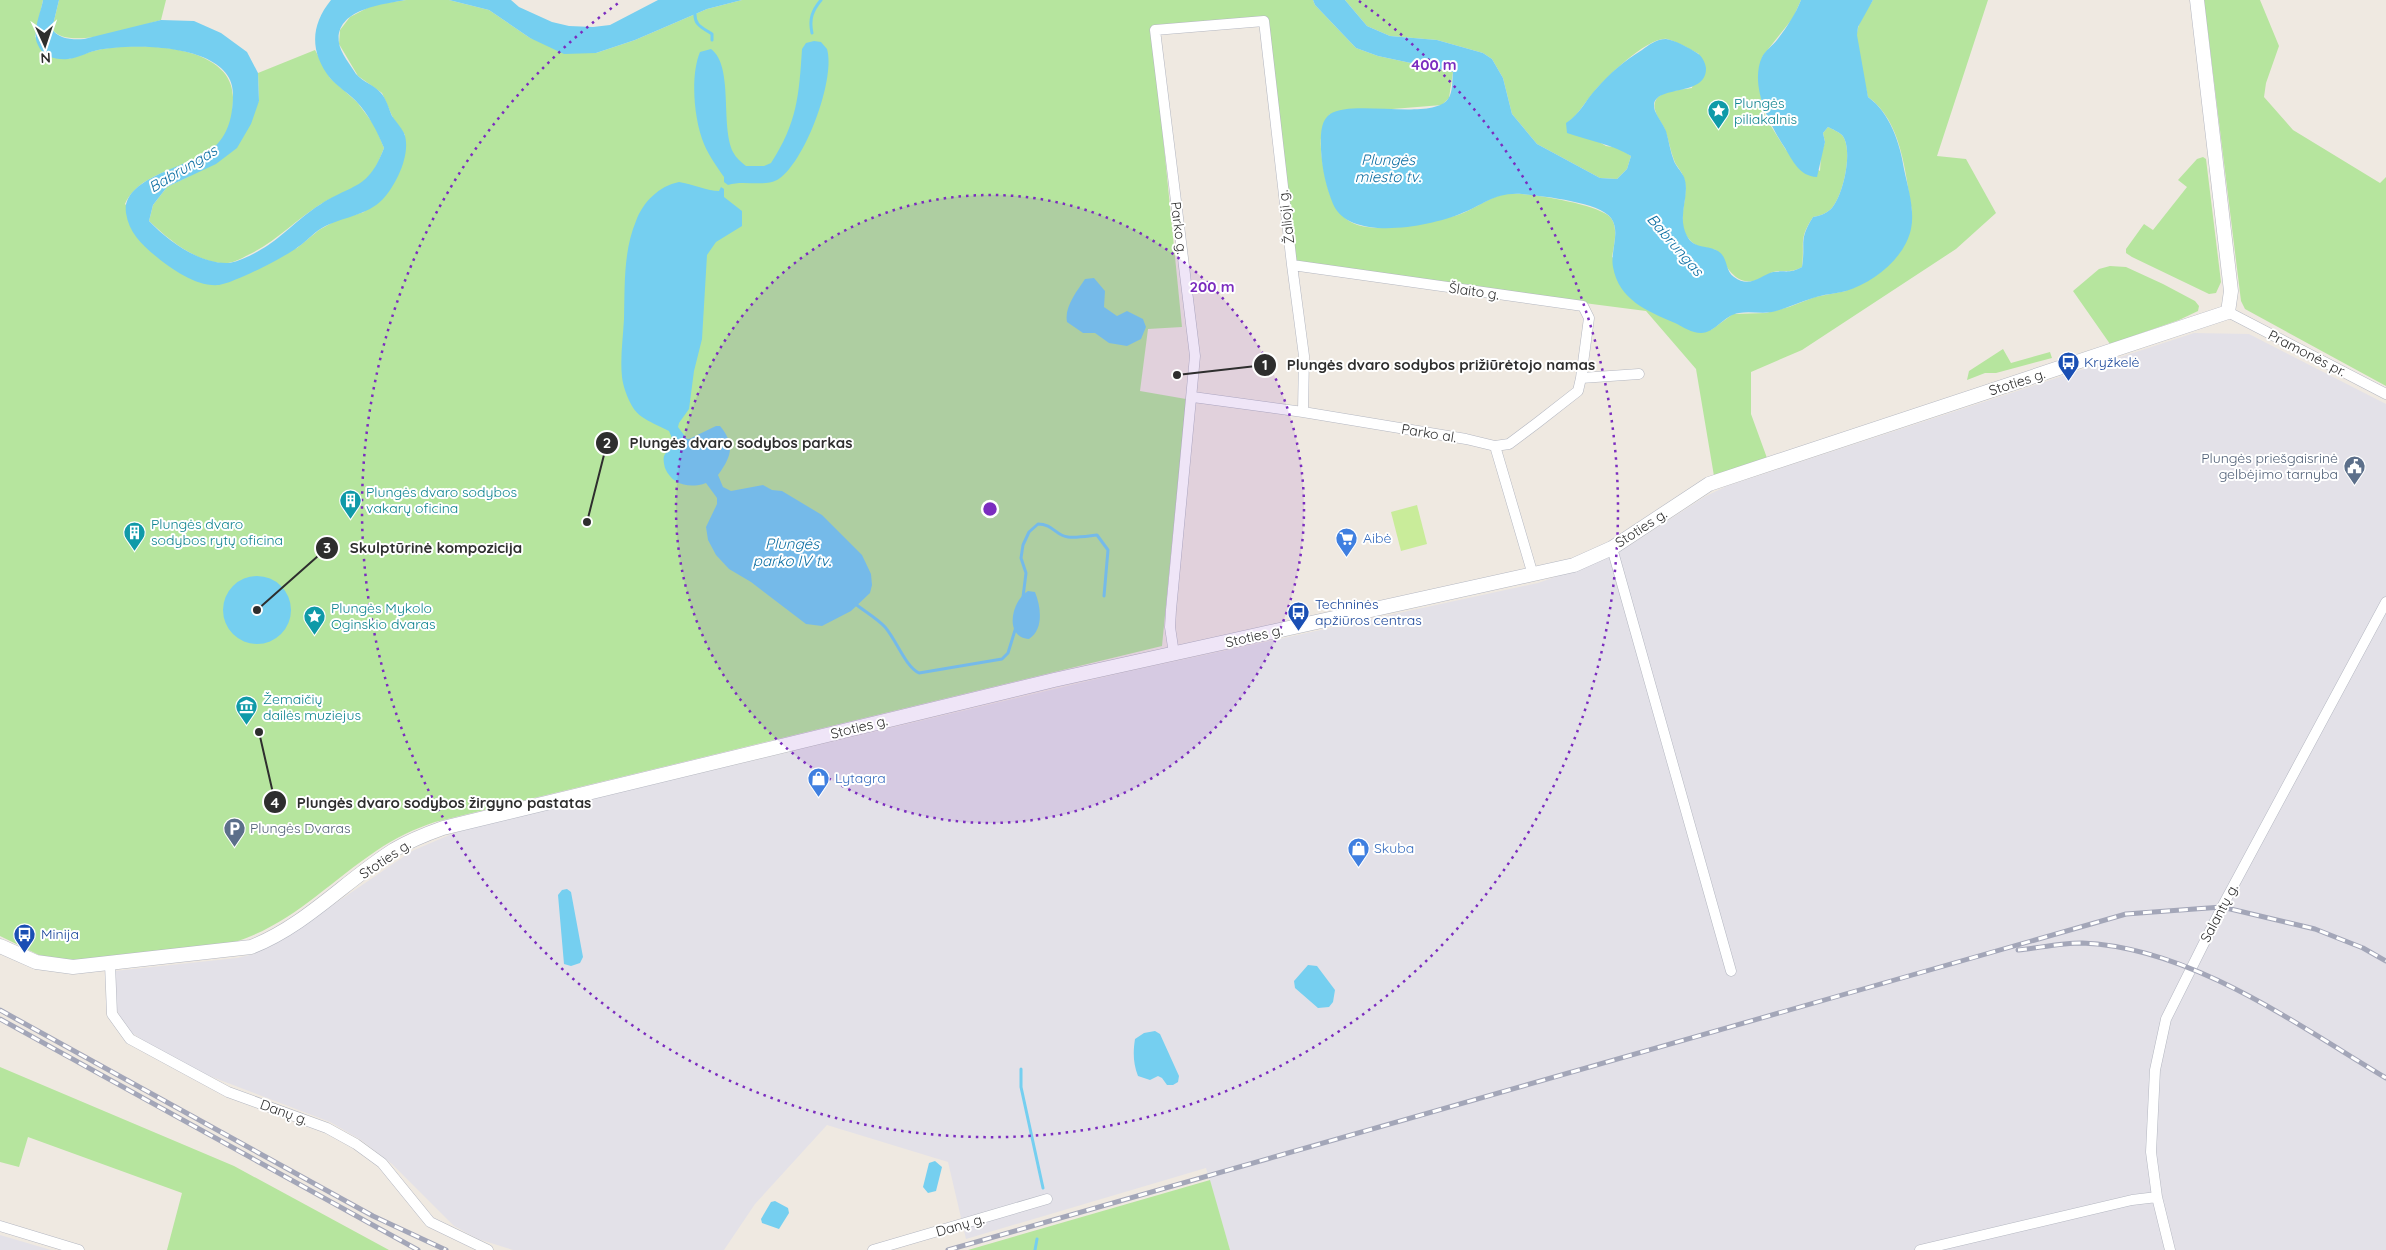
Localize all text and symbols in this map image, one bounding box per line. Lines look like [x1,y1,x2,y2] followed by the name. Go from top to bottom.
[20,20,70,70] north arrow
[40,49,51,67] text: N
[1411,55,1457,74] text: 400 m
[1734,94,1797,128] place label: Plungės piliakalnis
[1706,99,1730,130] place icon: Plungės piliakalnis
[145,140,221,196] water label: Babrungas
[1355,150,1421,186] water label: Plungės miesto tv.
[1274,189,1298,245] street label: Žalioji g.
[1167,201,1191,255] street label: Parko g.
[1643,210,1708,280] water label: Babrungas
[1190,277,1235,296] text: 200 m
[1448,279,1500,303] street label: Šlaito g.
[2265,326,2349,380] street label: Pramonės pr.
[1252,350,1605,380] callout: Plungės dvaro sodybos prižiūrėtojo namas
[2056,350,2080,381] bus stop icon: Kryžkelė
[2084,353,2140,371] place label: Kryžkelė
[1262,355,1268,374] text: 1
[1287,355,1595,374] text: Plungės dvaro sodybos prižiūrėtojo namas
[1986,364,2048,400] street label: Stoties g.
[1400,420,1458,446] street label: Parko al.
[595,428,863,458] callout: Plungės dvaro sodybos parkas
[603,433,611,452] text: 2
[630,433,852,452] text: Plungės dvaro sodybos parkas
[2201,449,2338,483] place label: Plungės priešgaisrinė gelbėjimo tarnyba
[2342,454,2366,485] public building icon: Plungės priešgaisrinė gelbėjimo tarnyba
[366,483,517,517] place label: Plungės dvaro sodybos vakarų oficina
[338,488,362,519] building icon: Plungės dvaro sodybos vakarų oficina
[981,500,999,518] centre of rings
[1612,505,1670,551] street label: Stoties g.
[151,515,283,549] place label: Plungės dvaro sodybos rytų oficina
[123,520,147,551] building icon: Plungės dvaro sodybos rytų oficina
[1335,526,1359,557] supermarket icon: Aibė
[1363,529,1392,547] place label: Aibė
[314,533,532,563] callout: Skulptūrinė kompozicija
[753,534,831,570] water label: Plungės parko IV tv.
[323,538,331,557] text: 3
[350,538,522,557] text: Skulptūrinė kompozicija
[1315,595,1422,629] place label: Techninės apžiūros centras
[331,599,436,633] place label: Plungės Mykolo Oginskio dvaras
[1287,600,1311,631] bus stop icon: Techninės apžiūros centras
[303,604,327,635] place icon: Plungės Mykolo Oginskio dvaras
[1224,621,1284,651] street label: Stoties g.
[263,690,361,724] place label: Žemaičių dailės muziejus
[235,695,259,726] museum icon: Žemaičių dailės muziejus
[829,711,889,743] street label: Stoties g.
[807,766,831,797] shop icon: Lytagra
[835,769,886,787] place label: Lytagra
[262,787,602,817] callout: Plungės dvaro sodybos žirgyno pastatas
[271,793,280,812] text: 4
[297,793,591,812] text: Plungės dvaro sodybos žirgyno pastatas
[222,816,246,847] parking icon: Plungės Dvaras
[250,819,351,837] place label: Plungės Dvaras
[356,835,414,883] street label: Stoties g.
[1346,836,1370,867] shop icon: Skuba
[1374,839,1414,857] place label: Skuba
[2196,881,2242,945] street label: Salantų g.
[13,922,37,953] bus stop icon: Minija
[41,925,79,943] place label: Minija
[258,1095,310,1129] street label: Danų g.
[934,1209,986,1241] street label: Danų g.

